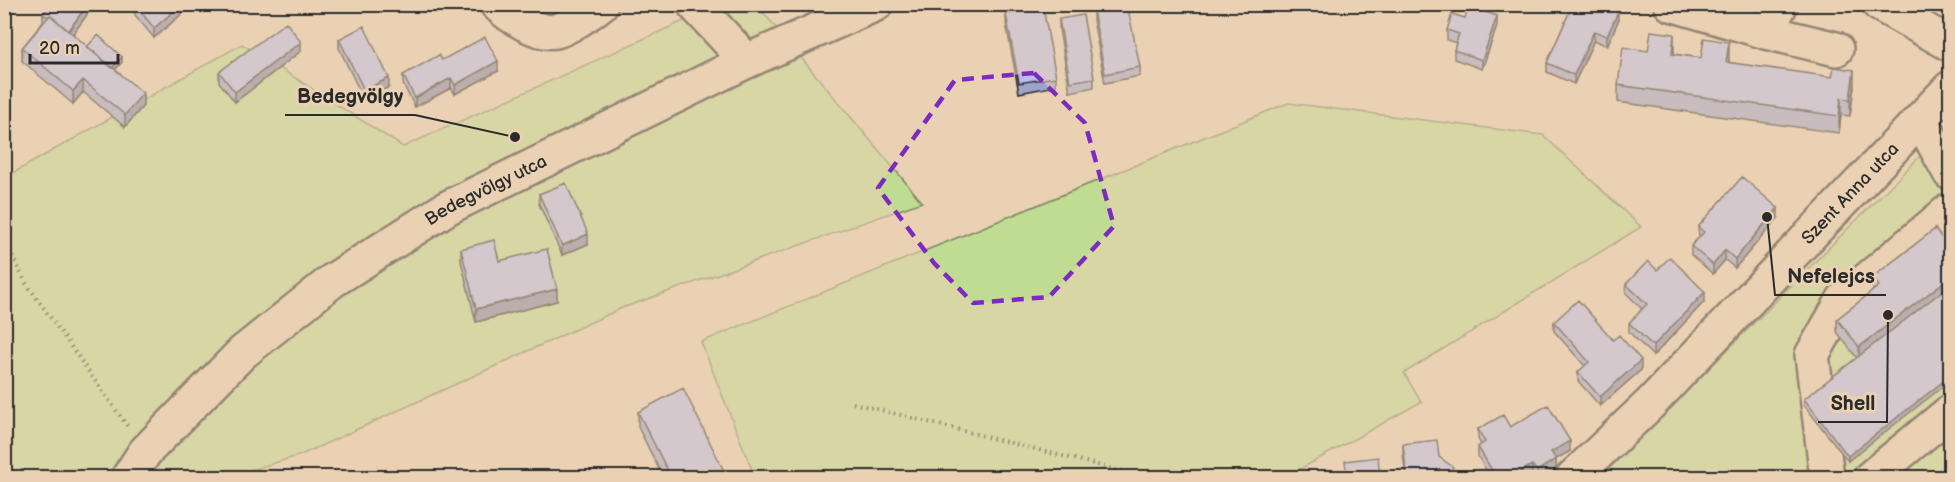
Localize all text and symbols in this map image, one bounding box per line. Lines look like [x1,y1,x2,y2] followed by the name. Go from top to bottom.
[30,27,118,65] scale bar
[39,38,80,59] text: 20 m
[285,77,415,115] callout: Bedegvölgy
[297,85,404,109] text: Bedegvölgy
[1797,139,1903,249] street label: Szent Anna utca
[421,151,550,230] street label: Bedegvölgy utca
[1775,257,1886,295] callout: Nefelejcs
[1787,265,1875,289] text: Nefelejcs
[1818,384,1887,422] callout: Shell
[1831,392,1875,416] text: Shell

